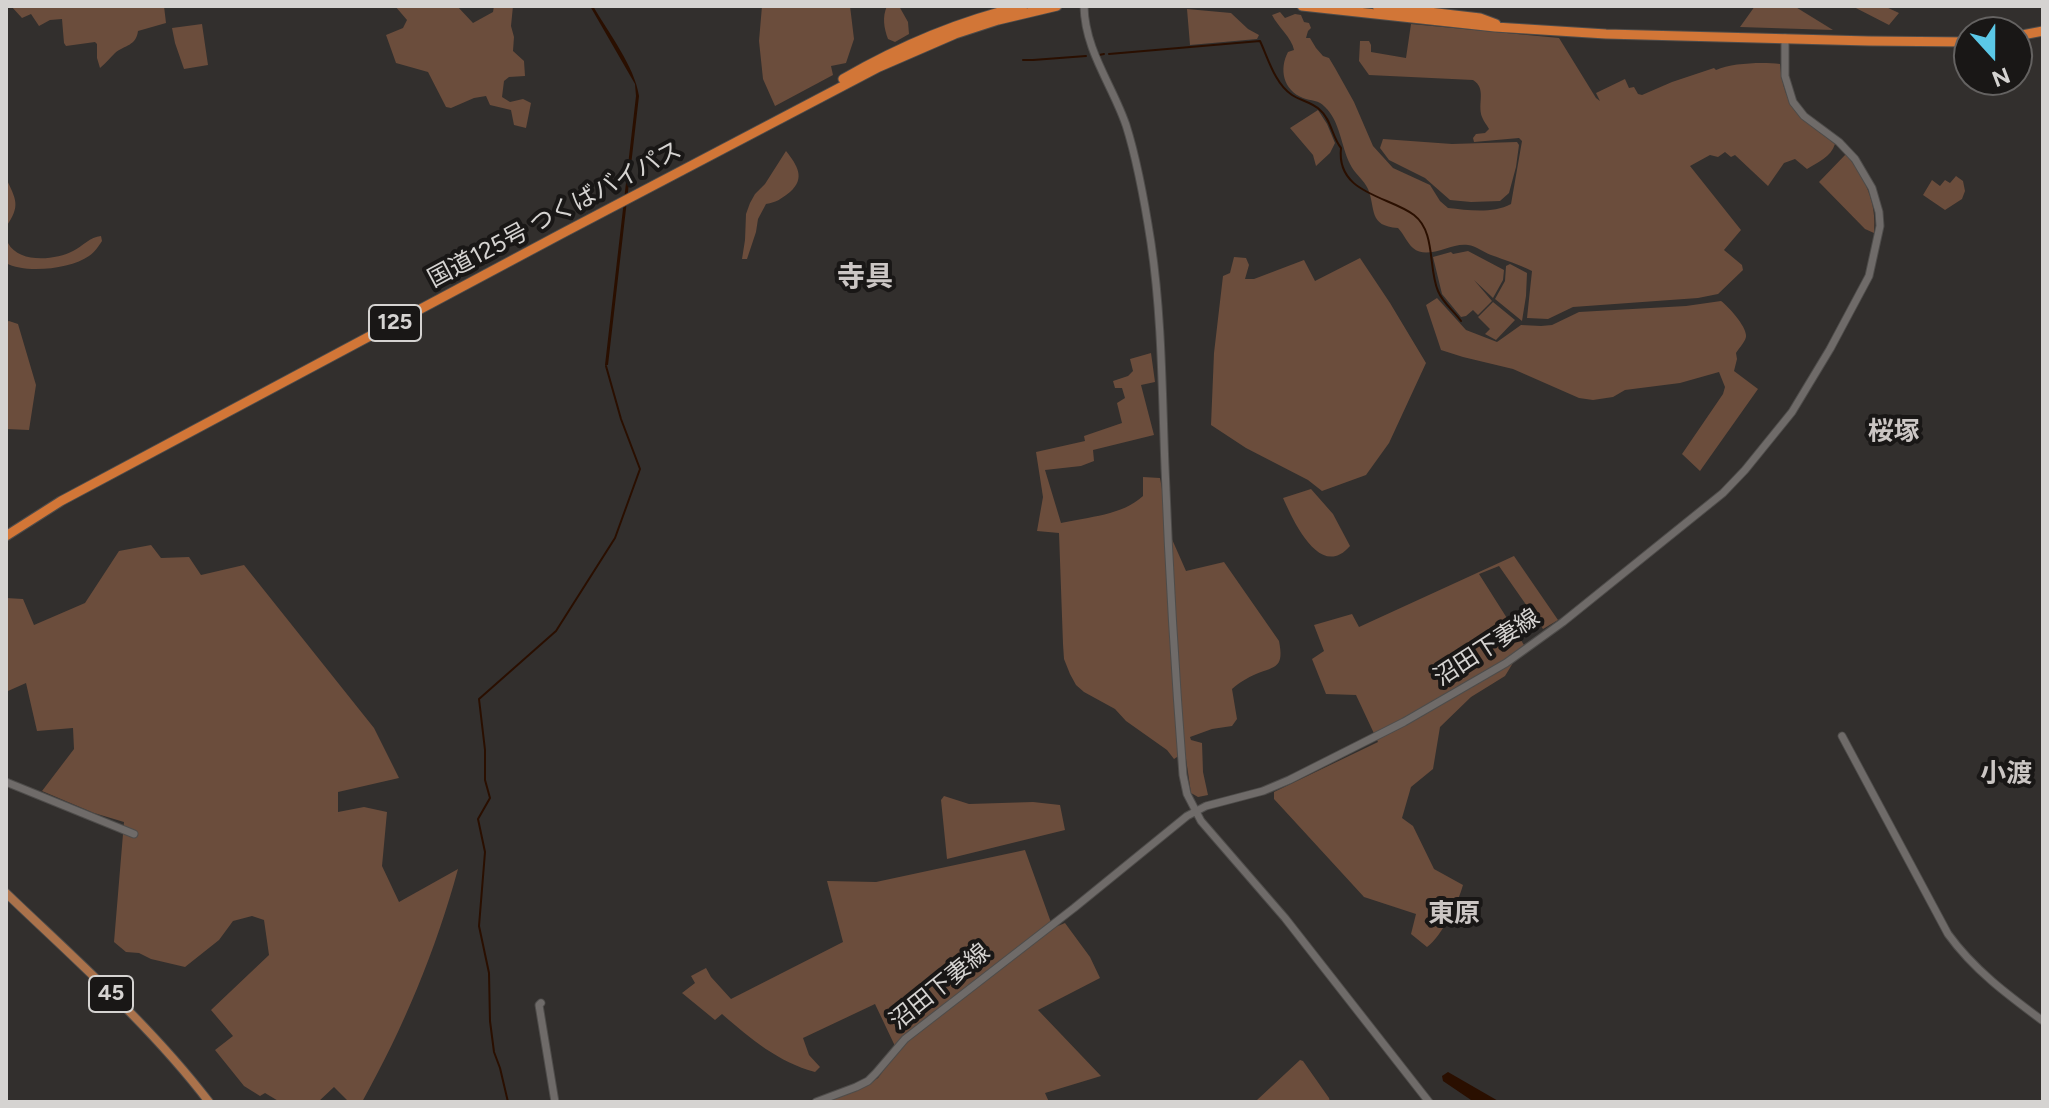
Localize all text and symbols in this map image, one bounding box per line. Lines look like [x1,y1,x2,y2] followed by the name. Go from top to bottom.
[1953,16,2033,96] north arrow
[1988,61,2014,93] text: N
[423,136,687,294] street label: 国道125号 つくばバイパス
[837,261,893,295] district label: 寺具
[369,305,421,341] road number: 125
[1868,416,1920,448] district label: 桜塚
[1429,603,1545,693] street label: 沼田下妻線
[1980,758,2032,790] district label: 小渡
[1428,898,1480,930] district label: 東原
[884,938,996,1036] street label: 沼田下妻線
[89,976,133,1012] road number: 45

